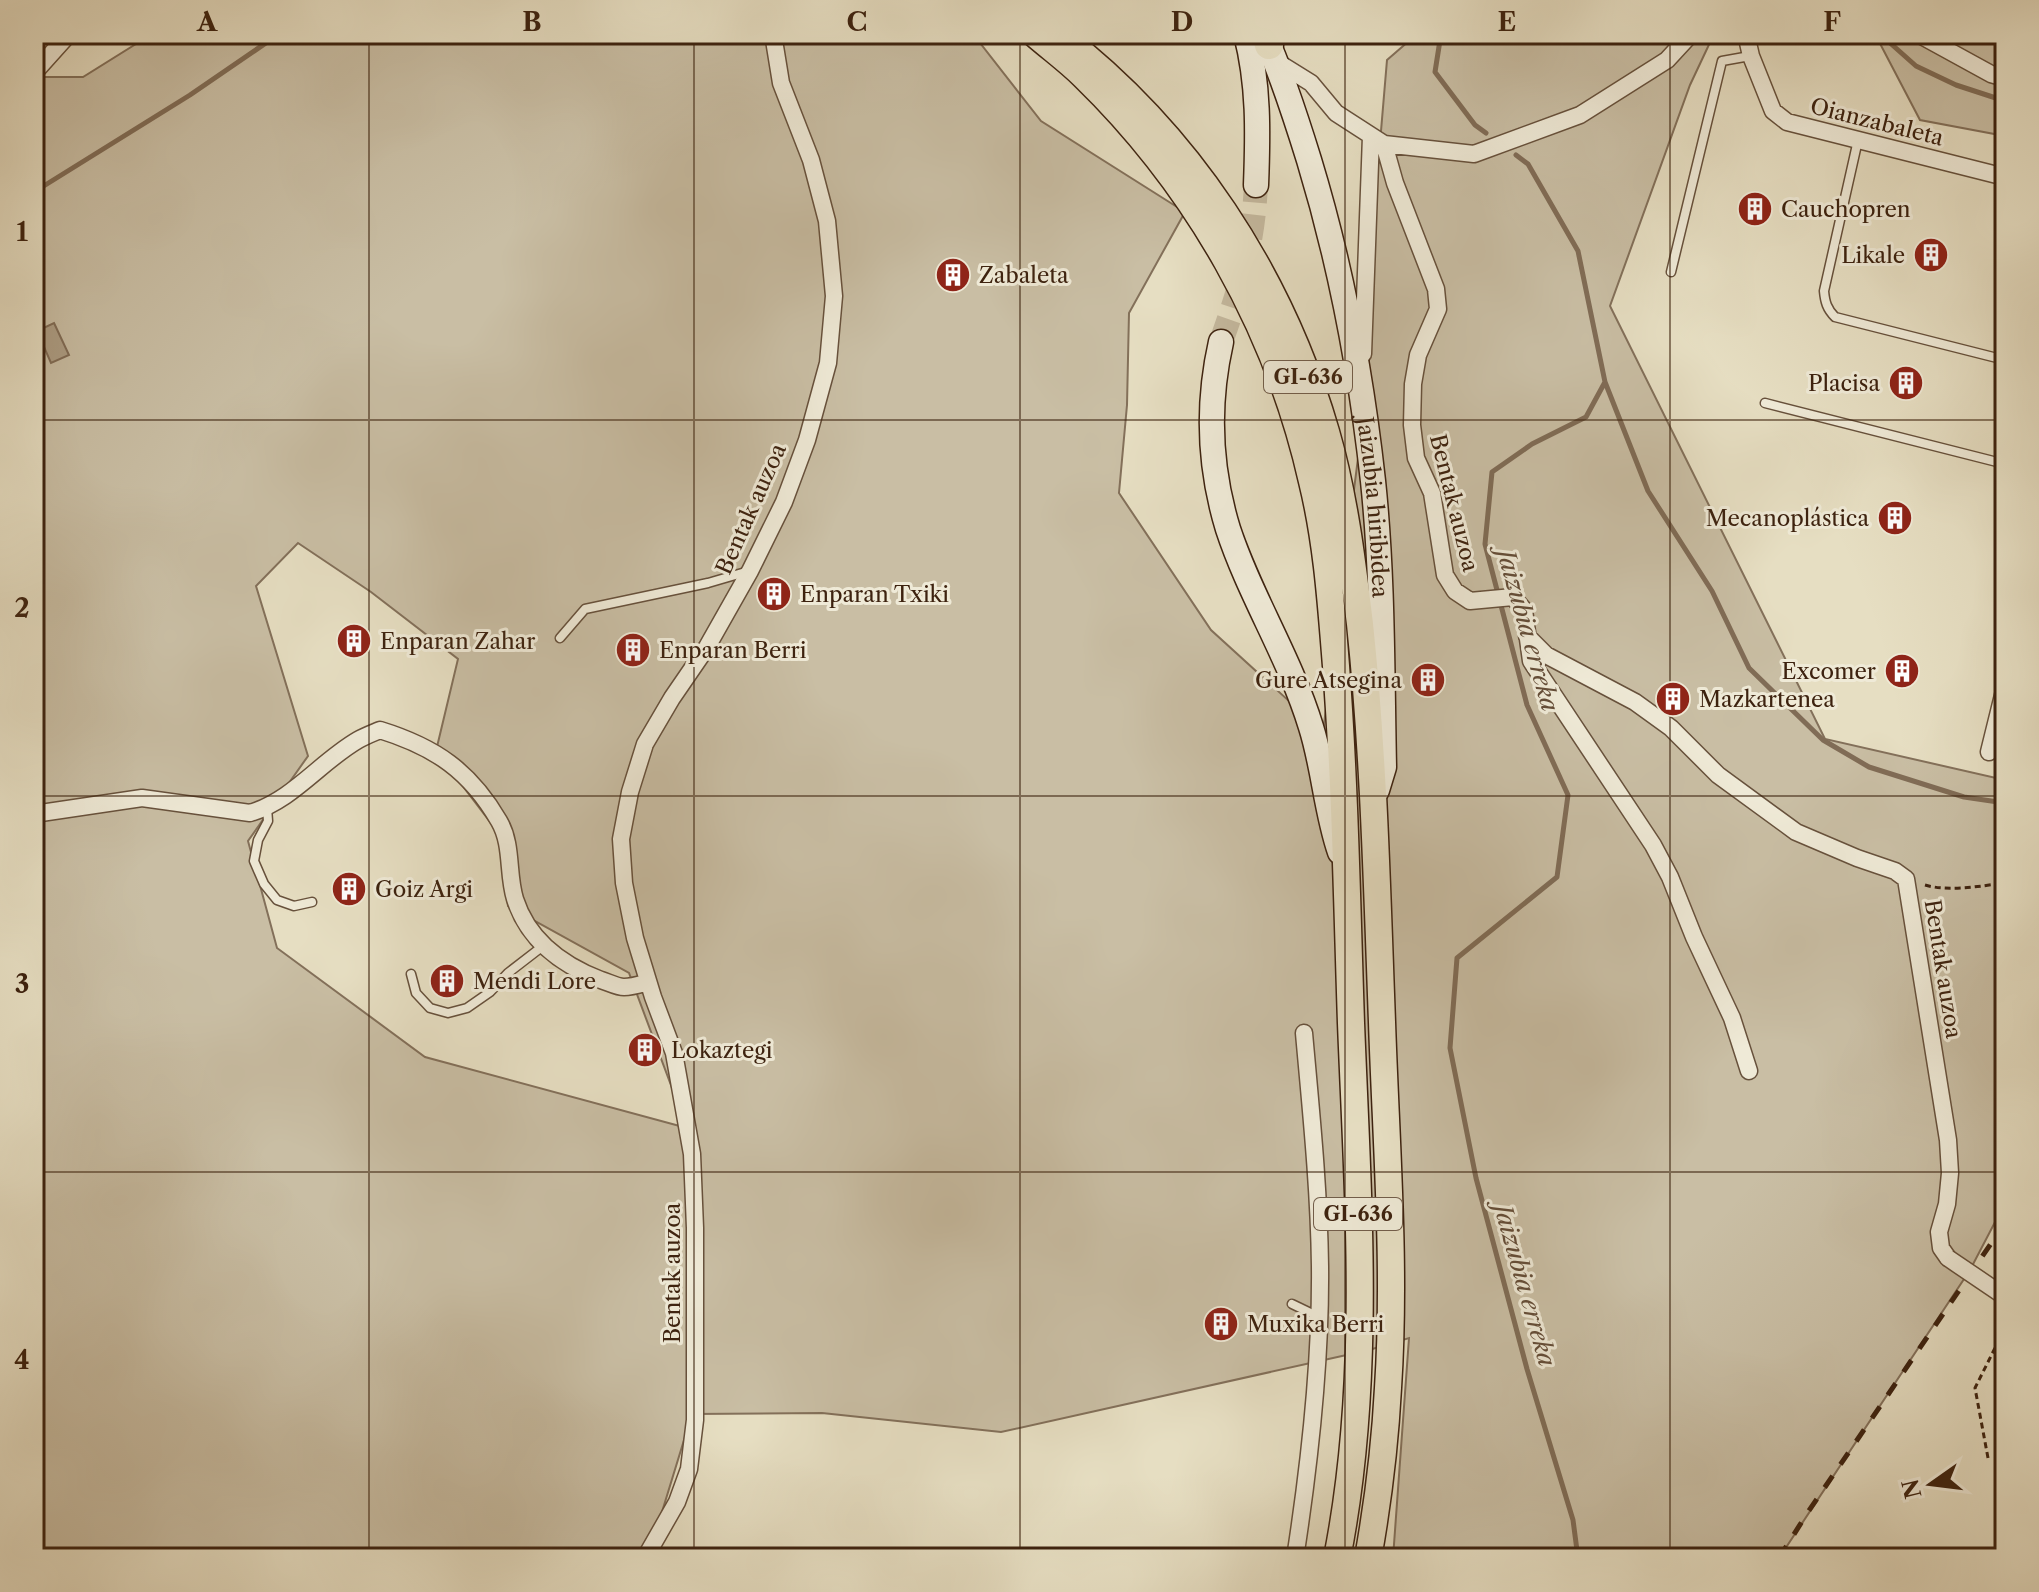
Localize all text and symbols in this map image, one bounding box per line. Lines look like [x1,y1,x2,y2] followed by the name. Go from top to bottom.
[196,6,218,38] text: A
[522,6,542,38] text: B
[847,6,867,38] text: C
[1171,6,1193,38] text: D
[1498,6,1516,38] text: E
[1823,6,1841,38] text: F
[1808,92,1947,152] street label: Oianzabaleta
[1736,190,1774,228] building icon: Cauchopren
[1781,196,1911,223] place label: Cauchopren
[16,216,28,248] text: 1
[1912,236,1950,274] building icon: Likale
[1841,242,1905,269] place label: Likale
[934,256,972,294] building icon: Zabaleta
[979,262,1069,289] place label: Zabaleta
[1264,361,1352,393] road number: GI-636
[1887,364,1925,402] building icon: Placisa
[1808,370,1880,397] place label: Placisa
[1351,412,1394,599] street label: Jaizubia hiribidea
[1424,432,1484,575] street label: Bentak auzoa
[710,439,792,579] street label: Bentak auzoa
[1876,499,1914,537] building icon: Mecanoplástica
[1706,505,1869,532] place label: Mecanoplástica
[1489,539,1565,715] water label: Jaizubia erreka
[755,575,793,613] building icon: Enparan Txiki
[800,581,949,608] place label: Enparan Txiki
[14,592,30,624] text: 2
[335,622,373,660] building icon: Enparan Zahar
[380,628,536,655] place label: Enparan Zahar
[614,631,652,669] building icon: Enparan Berri
[659,637,807,664] place label: Enparan Berri
[1883,652,1921,690] building icon: Excomer
[1781,658,1876,685] place label: Excomer
[1409,661,1447,699] building icon: Gure Atsegina
[1255,667,1402,694] place label: Gure Atsegina
[1654,680,1692,718] building icon: Mazkartenea
[1699,686,1835,713] place label: Mazkartenea
[330,870,368,908] building icon: Goiz Argi
[375,876,473,903] place label: Goiz Argi
[1919,897,1967,1041] street label: Bentak auzoa
[428,962,466,1000] building icon: Mendi Lore
[15,968,29,1000] text: 3
[473,968,596,995] place label: Mendi Lore
[626,1031,664,1069] building icon: Lokaztegi
[671,1037,773,1064] place label: Lokaztegi
[1486,1194,1562,1370] water label: Jaizubia erreka
[1314,1198,1402,1230] road number: GI-636
[659,1202,686,1343] street label: Bentak auzoa
[1202,1305,1240,1343] building icon: Muxika Berri
[1247,1311,1385,1338] place label: Muxika Berri
[14,1344,30,1376] text: 4
[1891,1444,1971,1524] north arrow
[1897,1476,1927,1501] text: N

